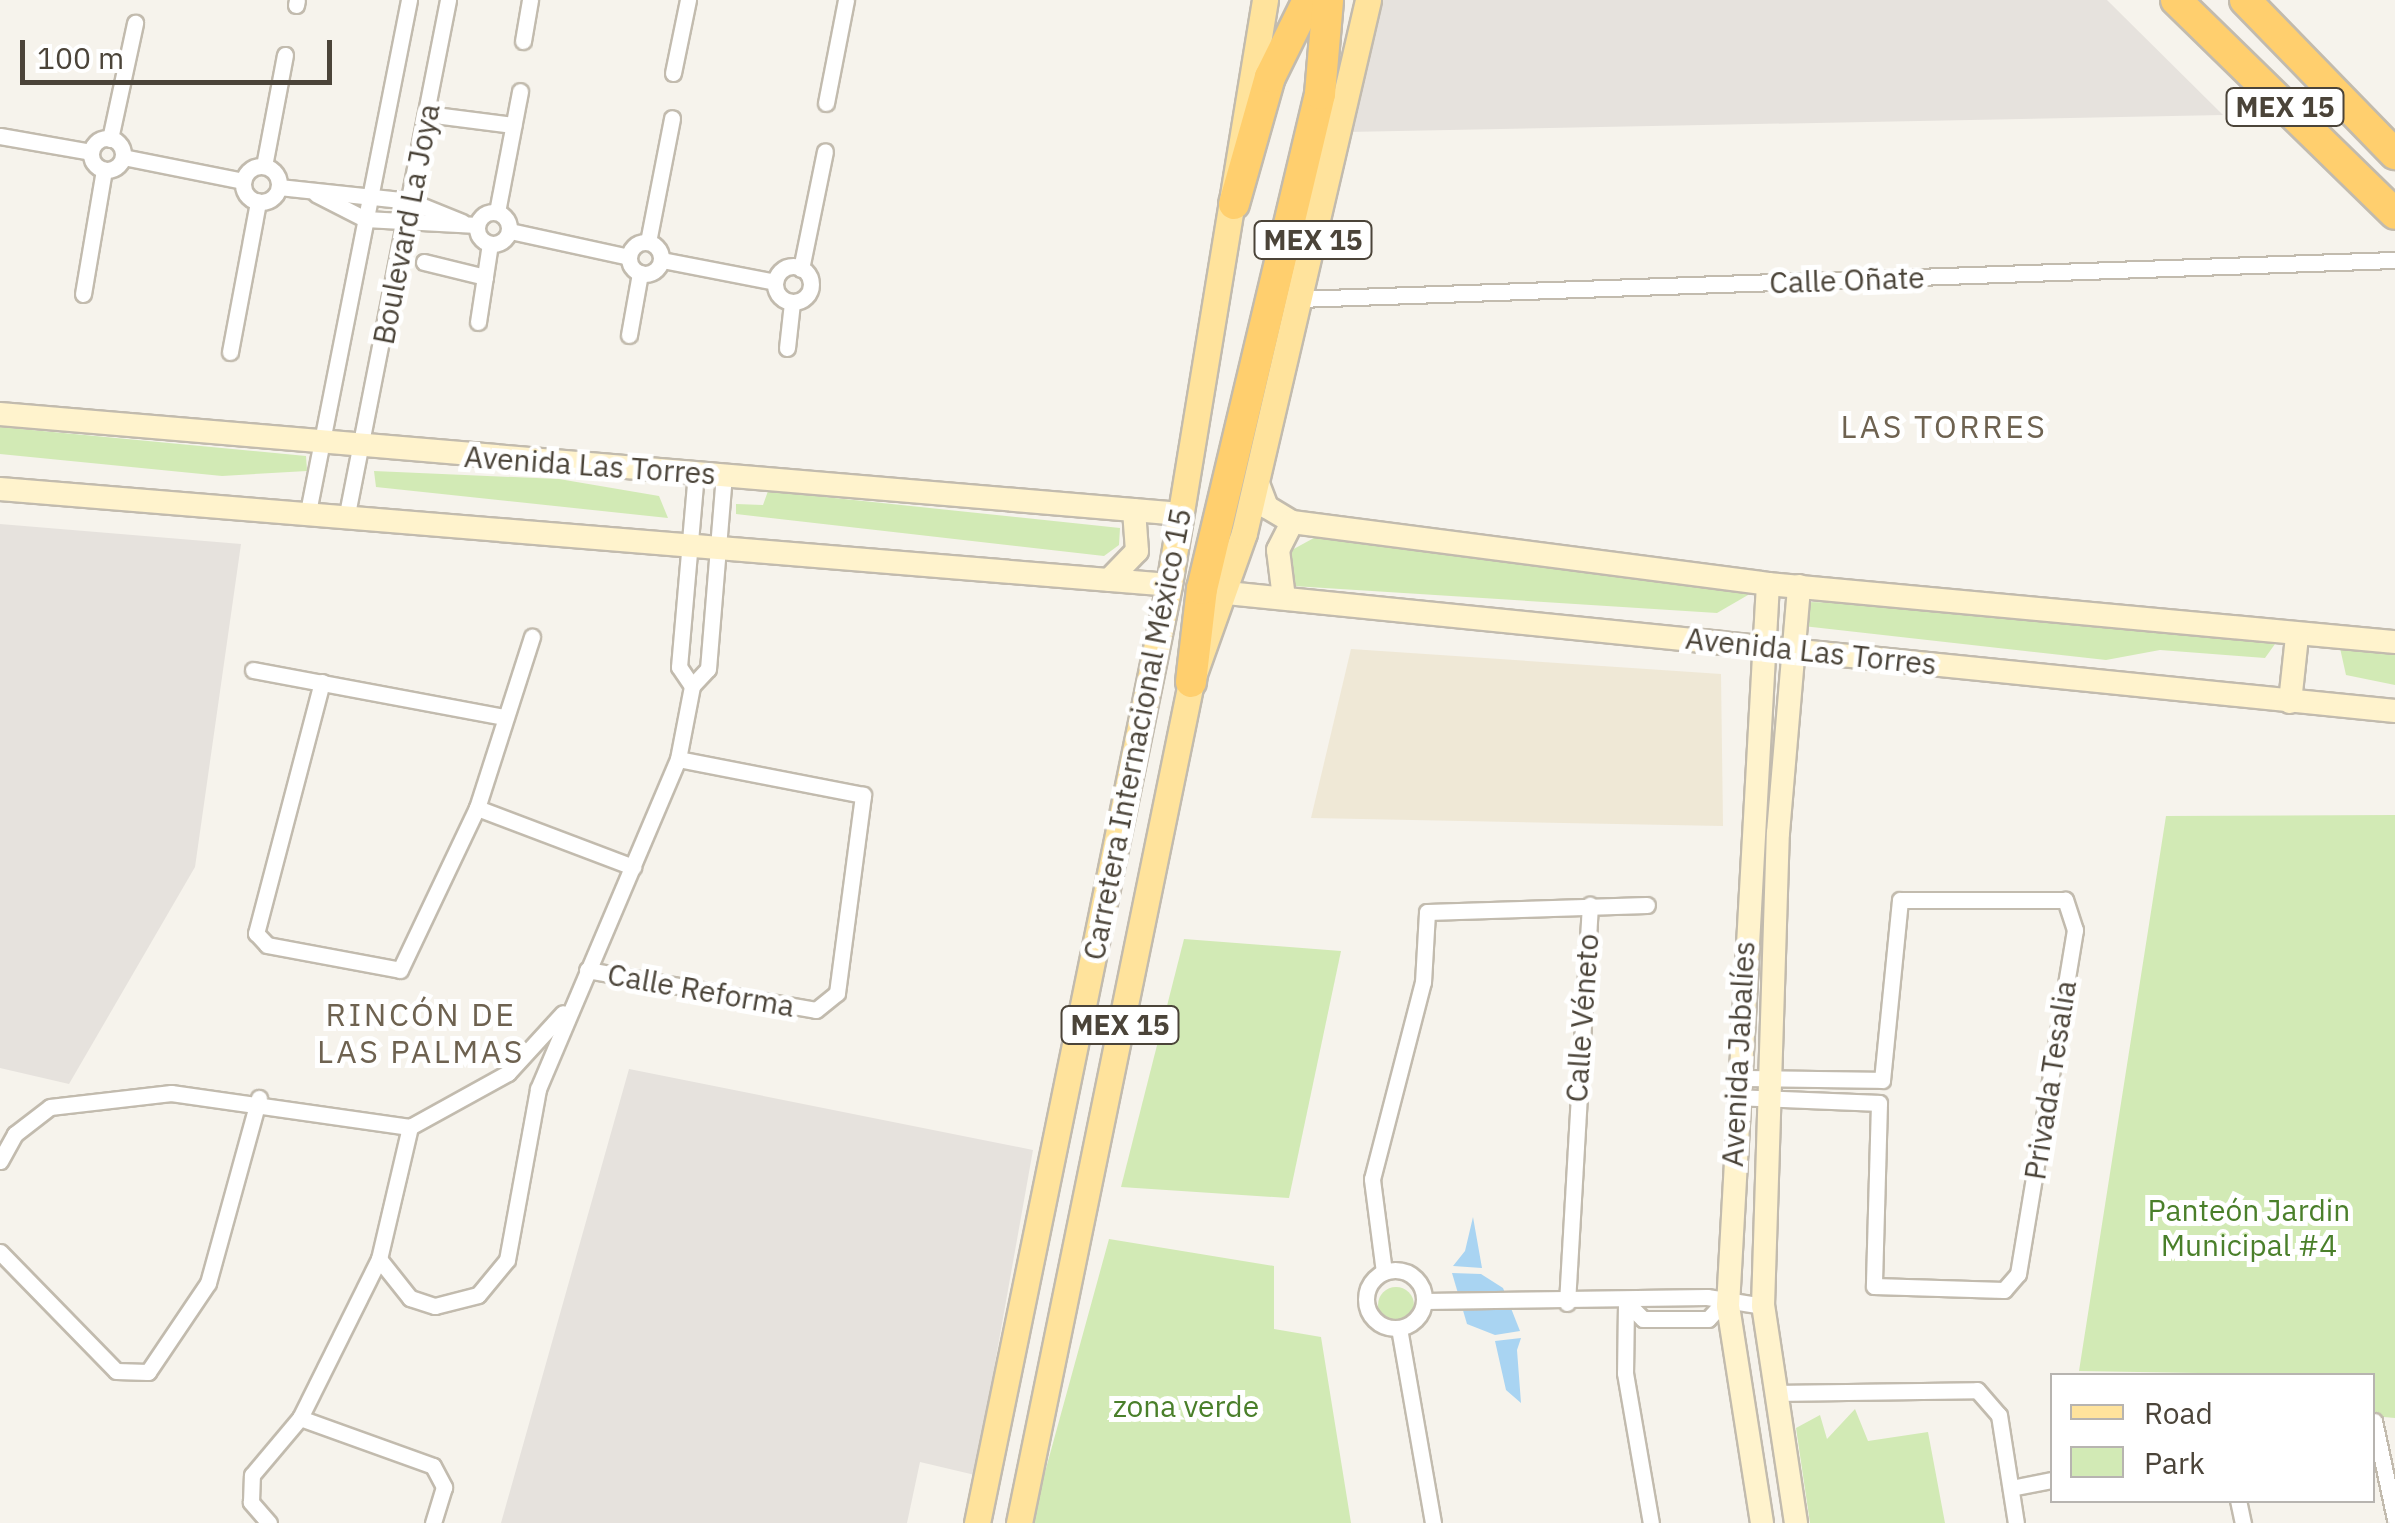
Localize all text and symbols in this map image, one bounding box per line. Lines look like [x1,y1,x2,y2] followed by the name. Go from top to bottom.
[25,20,338,82] scale bar
[37,38,124,77] text: 100 m
[2225,84,2345,130] road number: MEX 15
[365,101,447,347] street label: Boulevard La Joya
[1253,217,1373,263] road number: MEX 15
[1769,259,1925,301] street label: Calle Oñate
[1841,407,2047,445] district label: LAS TORRES
[463,438,717,492] street label: Avenida Las Torres
[1075,505,1199,963] street label: Carretera Internacional México 15
[1684,620,1938,682] street label: Avenida Las Torres
[1558,932,1606,1104] street label: Calle Véneto
[1714,940,1762,1168] street label: Avenida Jabalíes
[605,956,797,1024] street label: Calle Reforma
[2016,978,2084,1182] street label: Privada Tesalia
[317,996,525,1071] district label: RINCÓN DE LAS PALMAS
[1060,1002,1180,1048] road number: MEX 15
[2148,1192,2350,1262] park label: Panteón Jardin Municipal #4
[2050,1373,2375,1503] legend
[1113,1388,1259,1424] park label: zona verde
[2144,1393,2213,1432] text: Road
[2144,1443,2205,1482] text: Park

